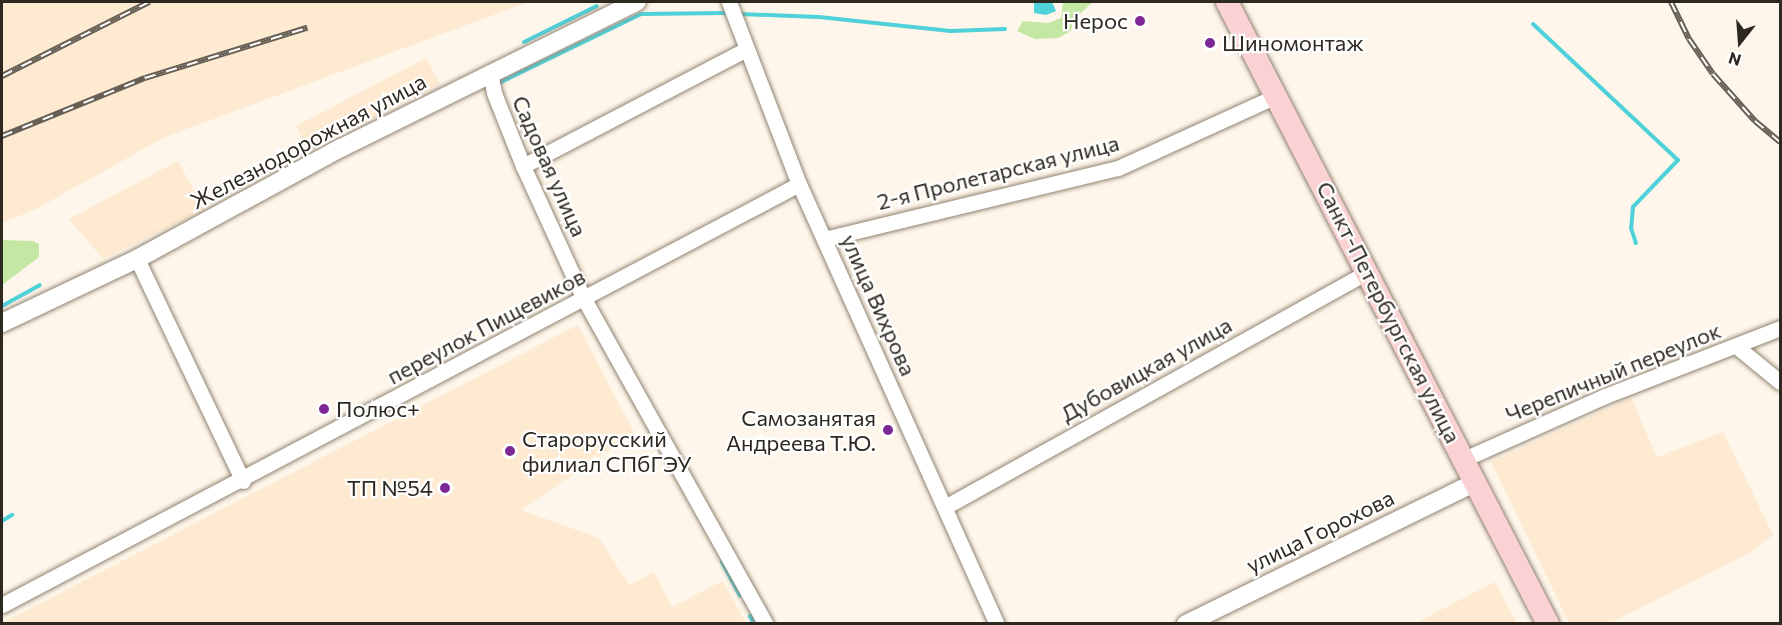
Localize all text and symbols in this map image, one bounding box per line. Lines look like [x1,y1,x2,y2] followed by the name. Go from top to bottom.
[1063,8,1128,34] place label: Нерос
[1710,12,1770,72] north arrow
[1133,14,1147,28] marker: Нерос
[1222,30,1364,56] place label: Шиномонтаж
[1203,36,1217,50] marker: Шиномонтаж
[1726,49,1743,71] text: N
[186,68,430,214] street label: Железнодорожная улица
[507,91,593,241] street label: Садовая улица
[874,129,1122,215] street label: 2-я Пролетарская улица
[1311,177,1467,447] street label: Санкт-Петербургская улица
[836,230,922,380] street label: улица Вихрова
[382,263,590,389] street label: переулок Пищевиков
[1056,311,1236,427] street label: Дубовицкая улица
[1502,317,1724,427] street label: Черепичный переулок
[336,396,420,422] place label: Полюс+
[317,402,331,416] marker: Полюс+
[726,404,876,456] place label: Самозанятая Андреева Т.Ю.
[881,423,895,437] marker: Самозанятая Андреева Т.Ю.
[522,425,692,476] place label: Старорусский филиал СПбГЭУ
[503,444,517,458] marker: Старорусский филиал СПбГЭУ
[347,475,433,501] place label: ТП №54
[438,481,452,495] marker: ТП №54
[1242,484,1398,578] street label: улица Горохова

